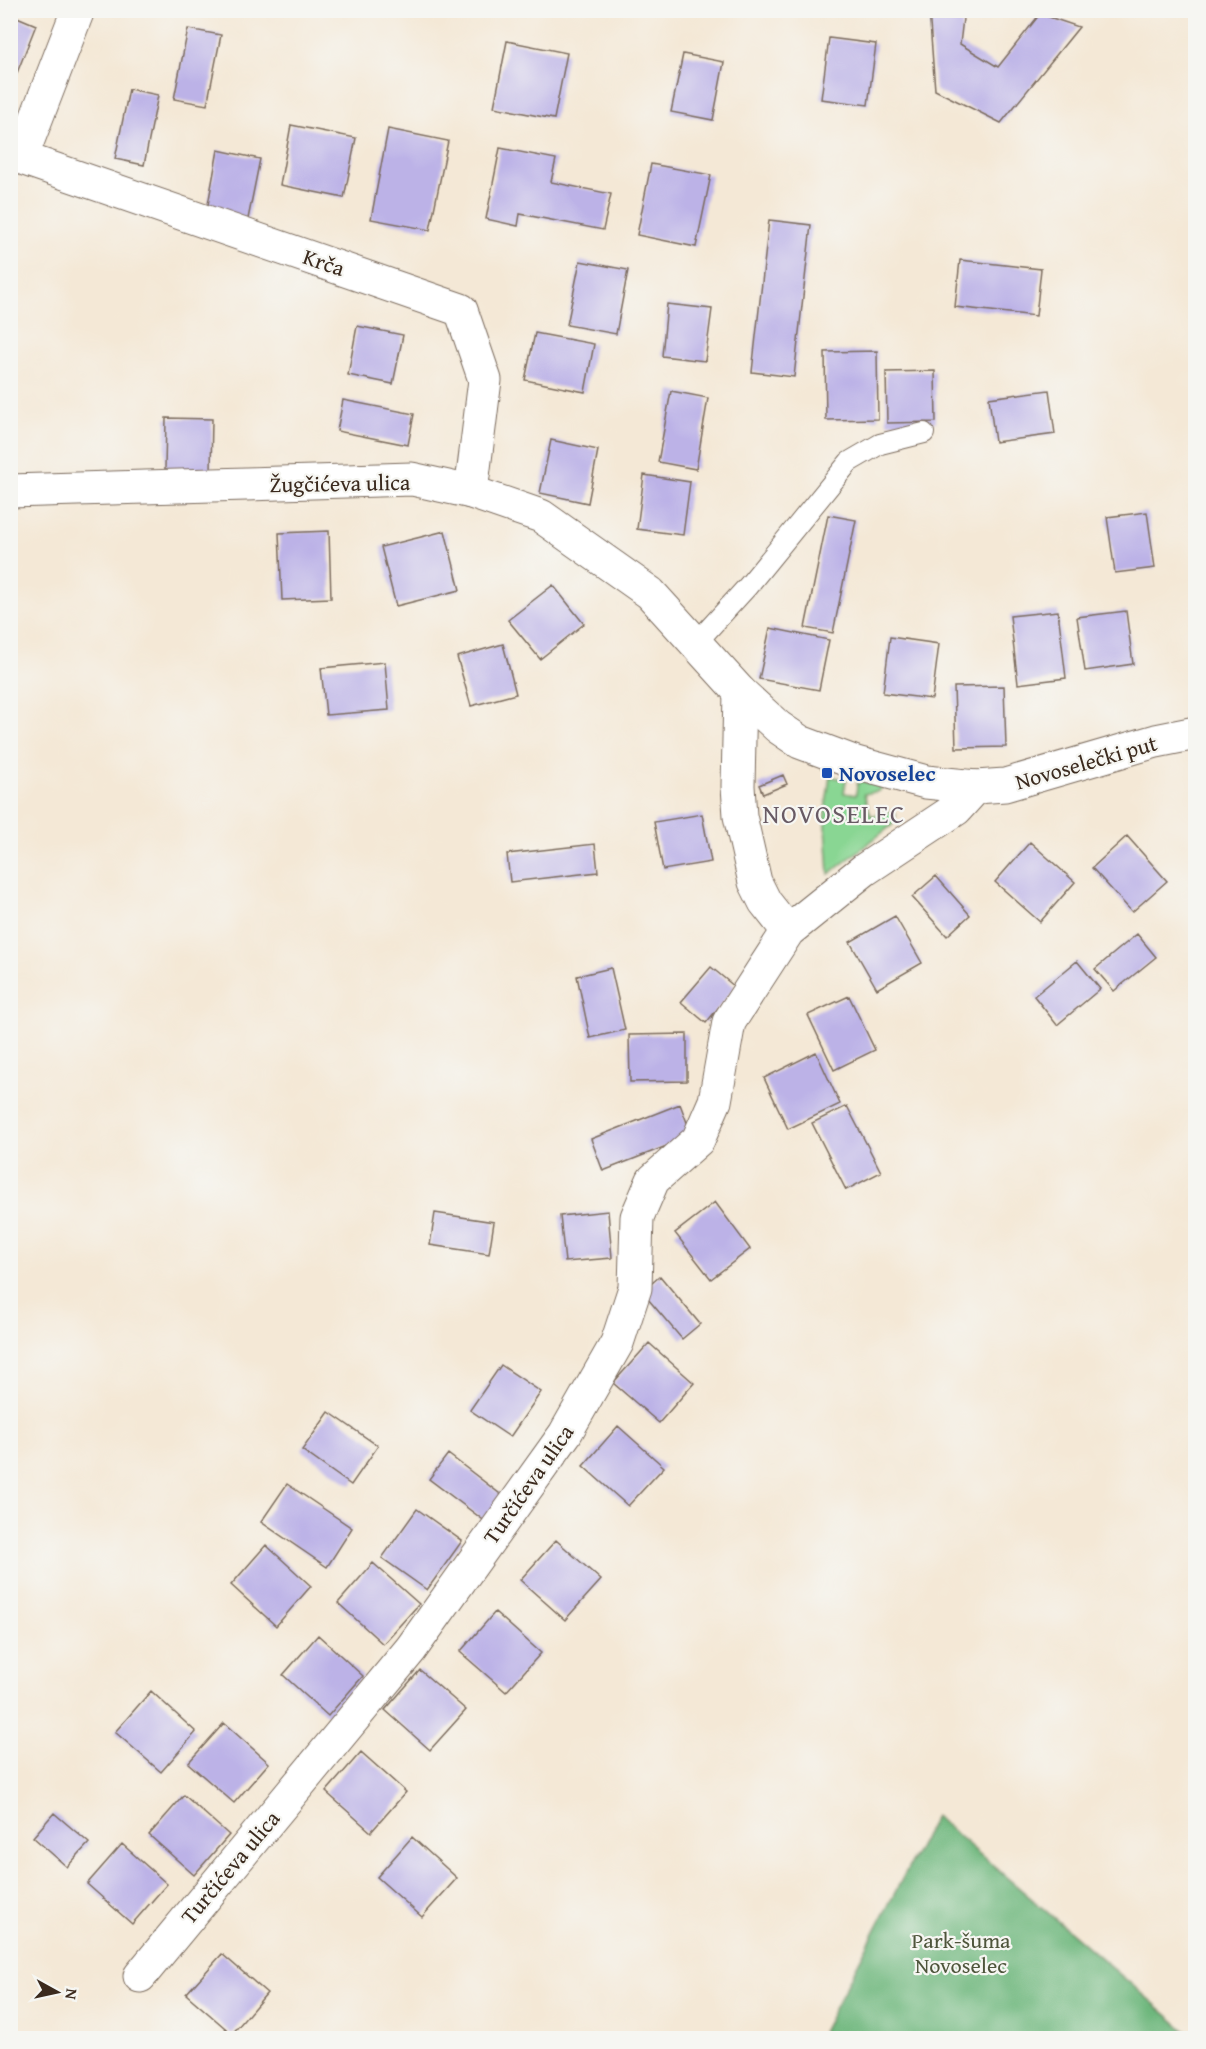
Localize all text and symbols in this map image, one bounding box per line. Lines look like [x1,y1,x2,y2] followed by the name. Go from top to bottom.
[299,240,350,284] street label: Krča
[269,466,411,500] street label: Žugčićeva ulica
[1011,726,1161,797] street label: Novoselečki put
[839,757,936,789] place label: Novoselec
[820,766,834,780] marker: Novoselec
[762,794,906,833] district label: NOVOSELEC
[475,1417,581,1550] street label: Turčićeva ulica
[173,1803,287,1931] street label: Turčićeva ulica
[911,1924,1011,1981] park label: Park-šuma Novoselec
[27,1962,87,2022] north arrow
[59,1987,84,2001] text: N

